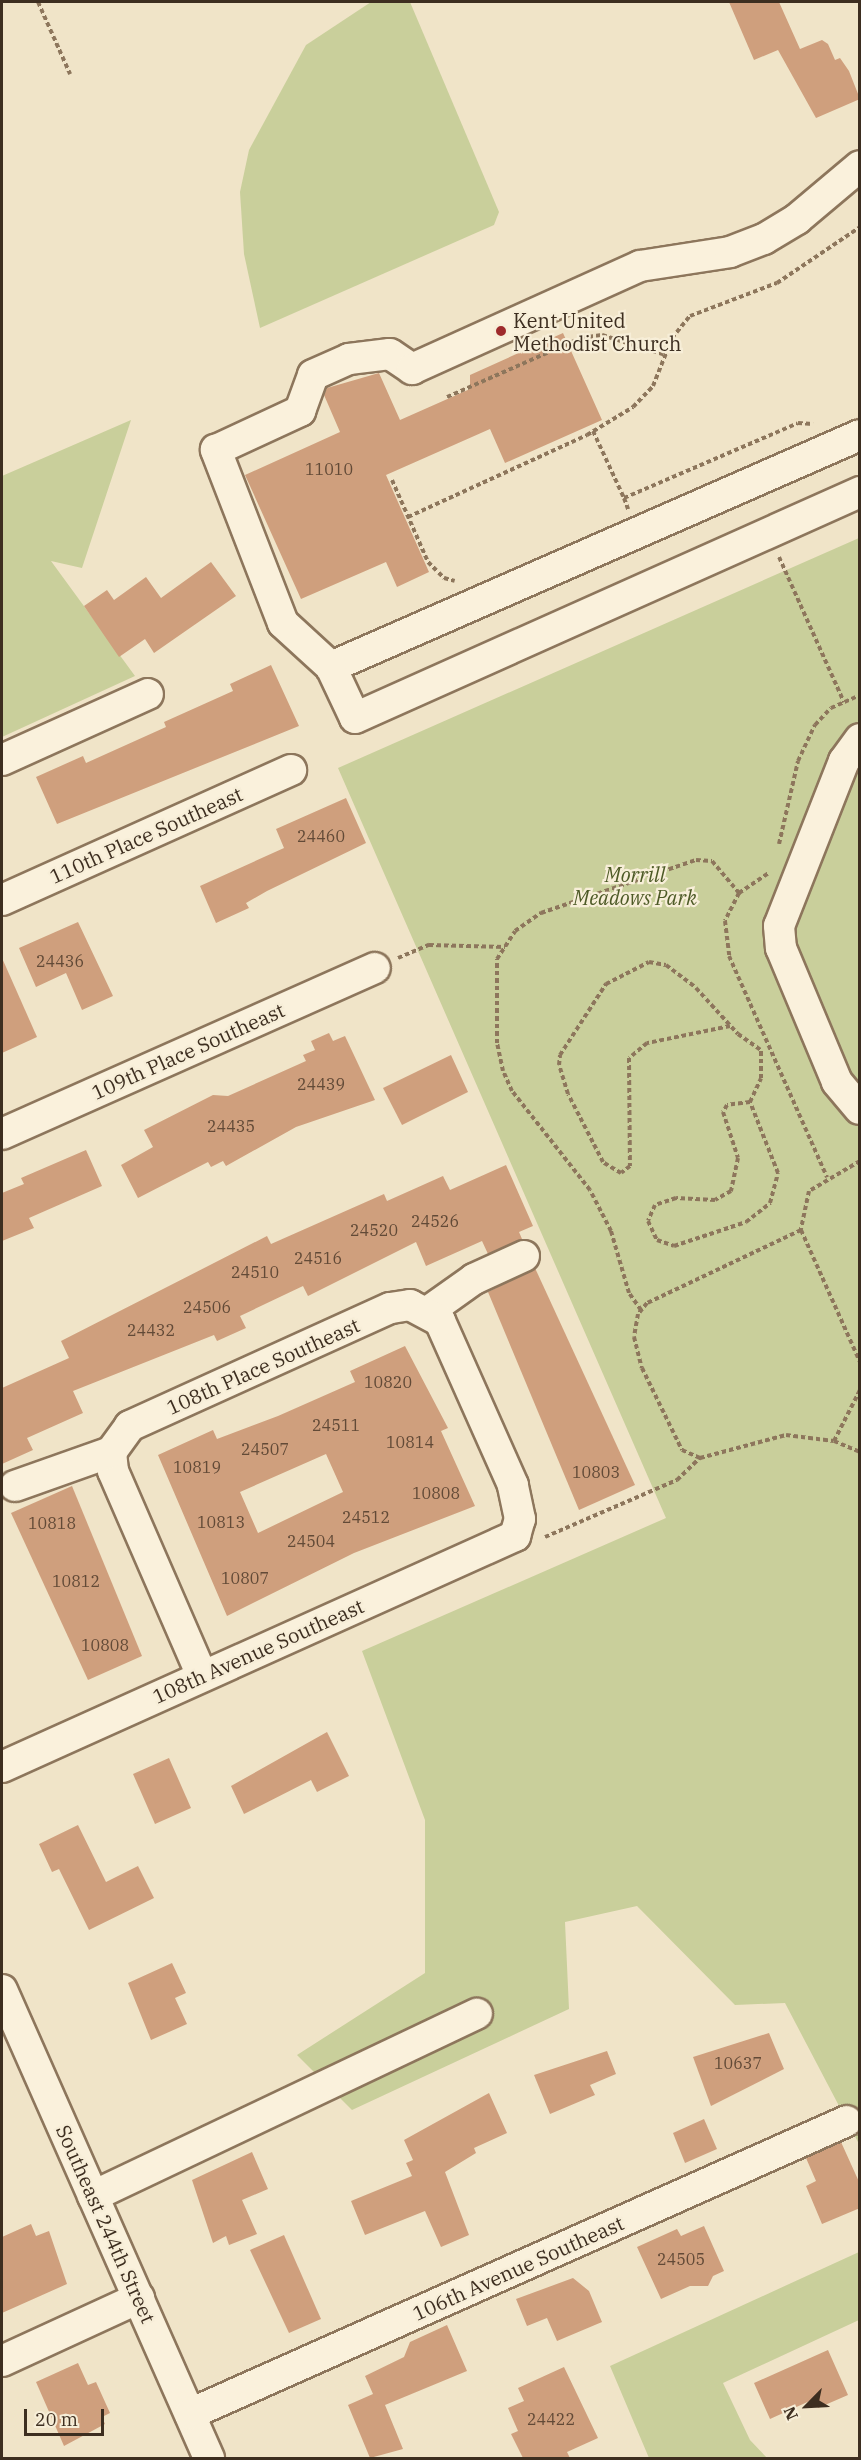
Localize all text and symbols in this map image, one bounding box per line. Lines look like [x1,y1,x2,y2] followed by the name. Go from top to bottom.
[513,308,681,355] place label: Kent United Methodist Church
[494,324,508,338] marker: Kent United Methodist Church
[305,459,353,479] house number: 11010
[46,782,246,888] street label: 110th Place Southeast
[297,826,345,846] house number: 24460
[573,863,697,910] park label: Morrill Meadows Park
[36,951,84,971] house number: 24436
[88,998,288,1104] street label: 109th Place Southeast
[297,1074,345,1094] house number: 24439
[207,1116,255,1136] house number: 24435
[411,1211,459,1231] house number: 24526
[350,1220,398,1240] house number: 24520
[294,1248,342,1268] house number: 24516
[231,1262,279,1282] house number: 24510
[183,1297,231,1317] house number: 24506
[163,1313,363,1419] street label: 108th Place Southeast
[127,1320,175,1340] house number: 24432
[364,1372,412,1392] house number: 10820
[312,1415,360,1435] house number: 24511
[386,1432,434,1452] house number: 10814
[241,1439,289,1459] house number: 24507
[173,1457,221,1477] house number: 10819
[572,1462,620,1482] house number: 10803
[412,1483,460,1503] house number: 10808
[342,1507,390,1527] house number: 24512
[197,1512,245,1532] house number: 10813
[28,1513,76,1533] house number: 10818
[287,1531,335,1551] house number: 24504
[221,1568,269,1588] house number: 10807
[52,1571,100,1591] house number: 10812
[149,1594,367,1708] street label: 108th Avenue Southeast
[81,1635,129,1655] house number: 10808
[714,2053,762,2073] house number: 10637
[51,2121,161,2327] street label: Southeast 244th Street
[409,2211,627,2325] street label: 106th Avenue Southeast
[657,2249,705,2269] house number: 24505
[777,2376,837,2436] north arrow
[27,2397,106,2435] scale bar
[779,2403,802,2423] text: N
[35,2408,78,2431] text: 20 m
[527,2409,575,2429] house number: 24422

